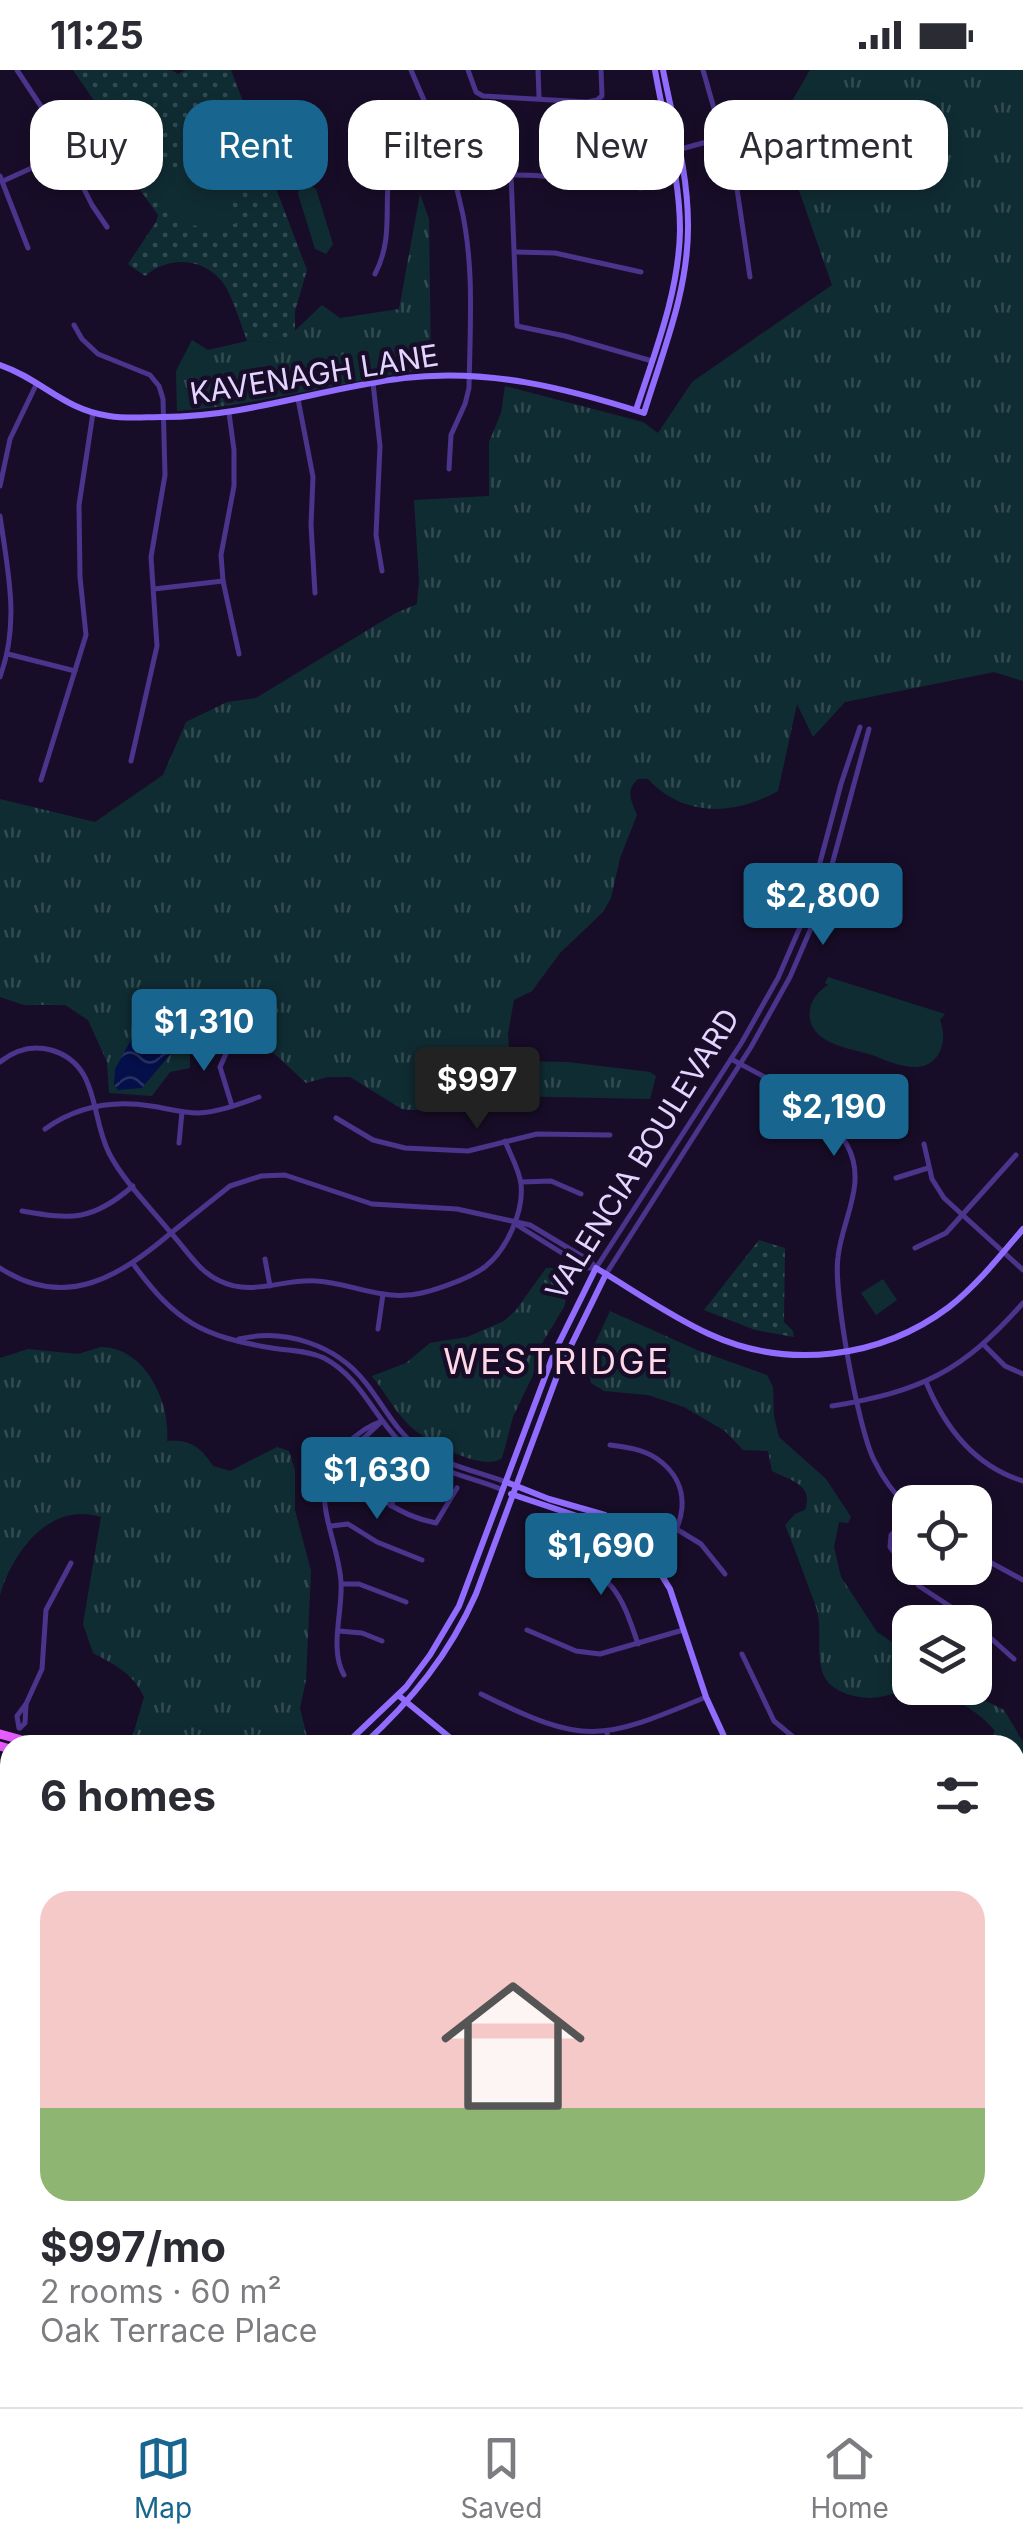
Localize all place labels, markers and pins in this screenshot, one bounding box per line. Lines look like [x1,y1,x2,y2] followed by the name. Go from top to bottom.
[742,863,904,948] pin: $2,800
[123,989,285,1074] pin: $1,310
[418,1047,536,1132] pin: $997
[753,1074,915,1159] pin: $2,190
[296,1437,458,1522] pin: $1,630
[520,1513,682,1598] pin: $1,690

